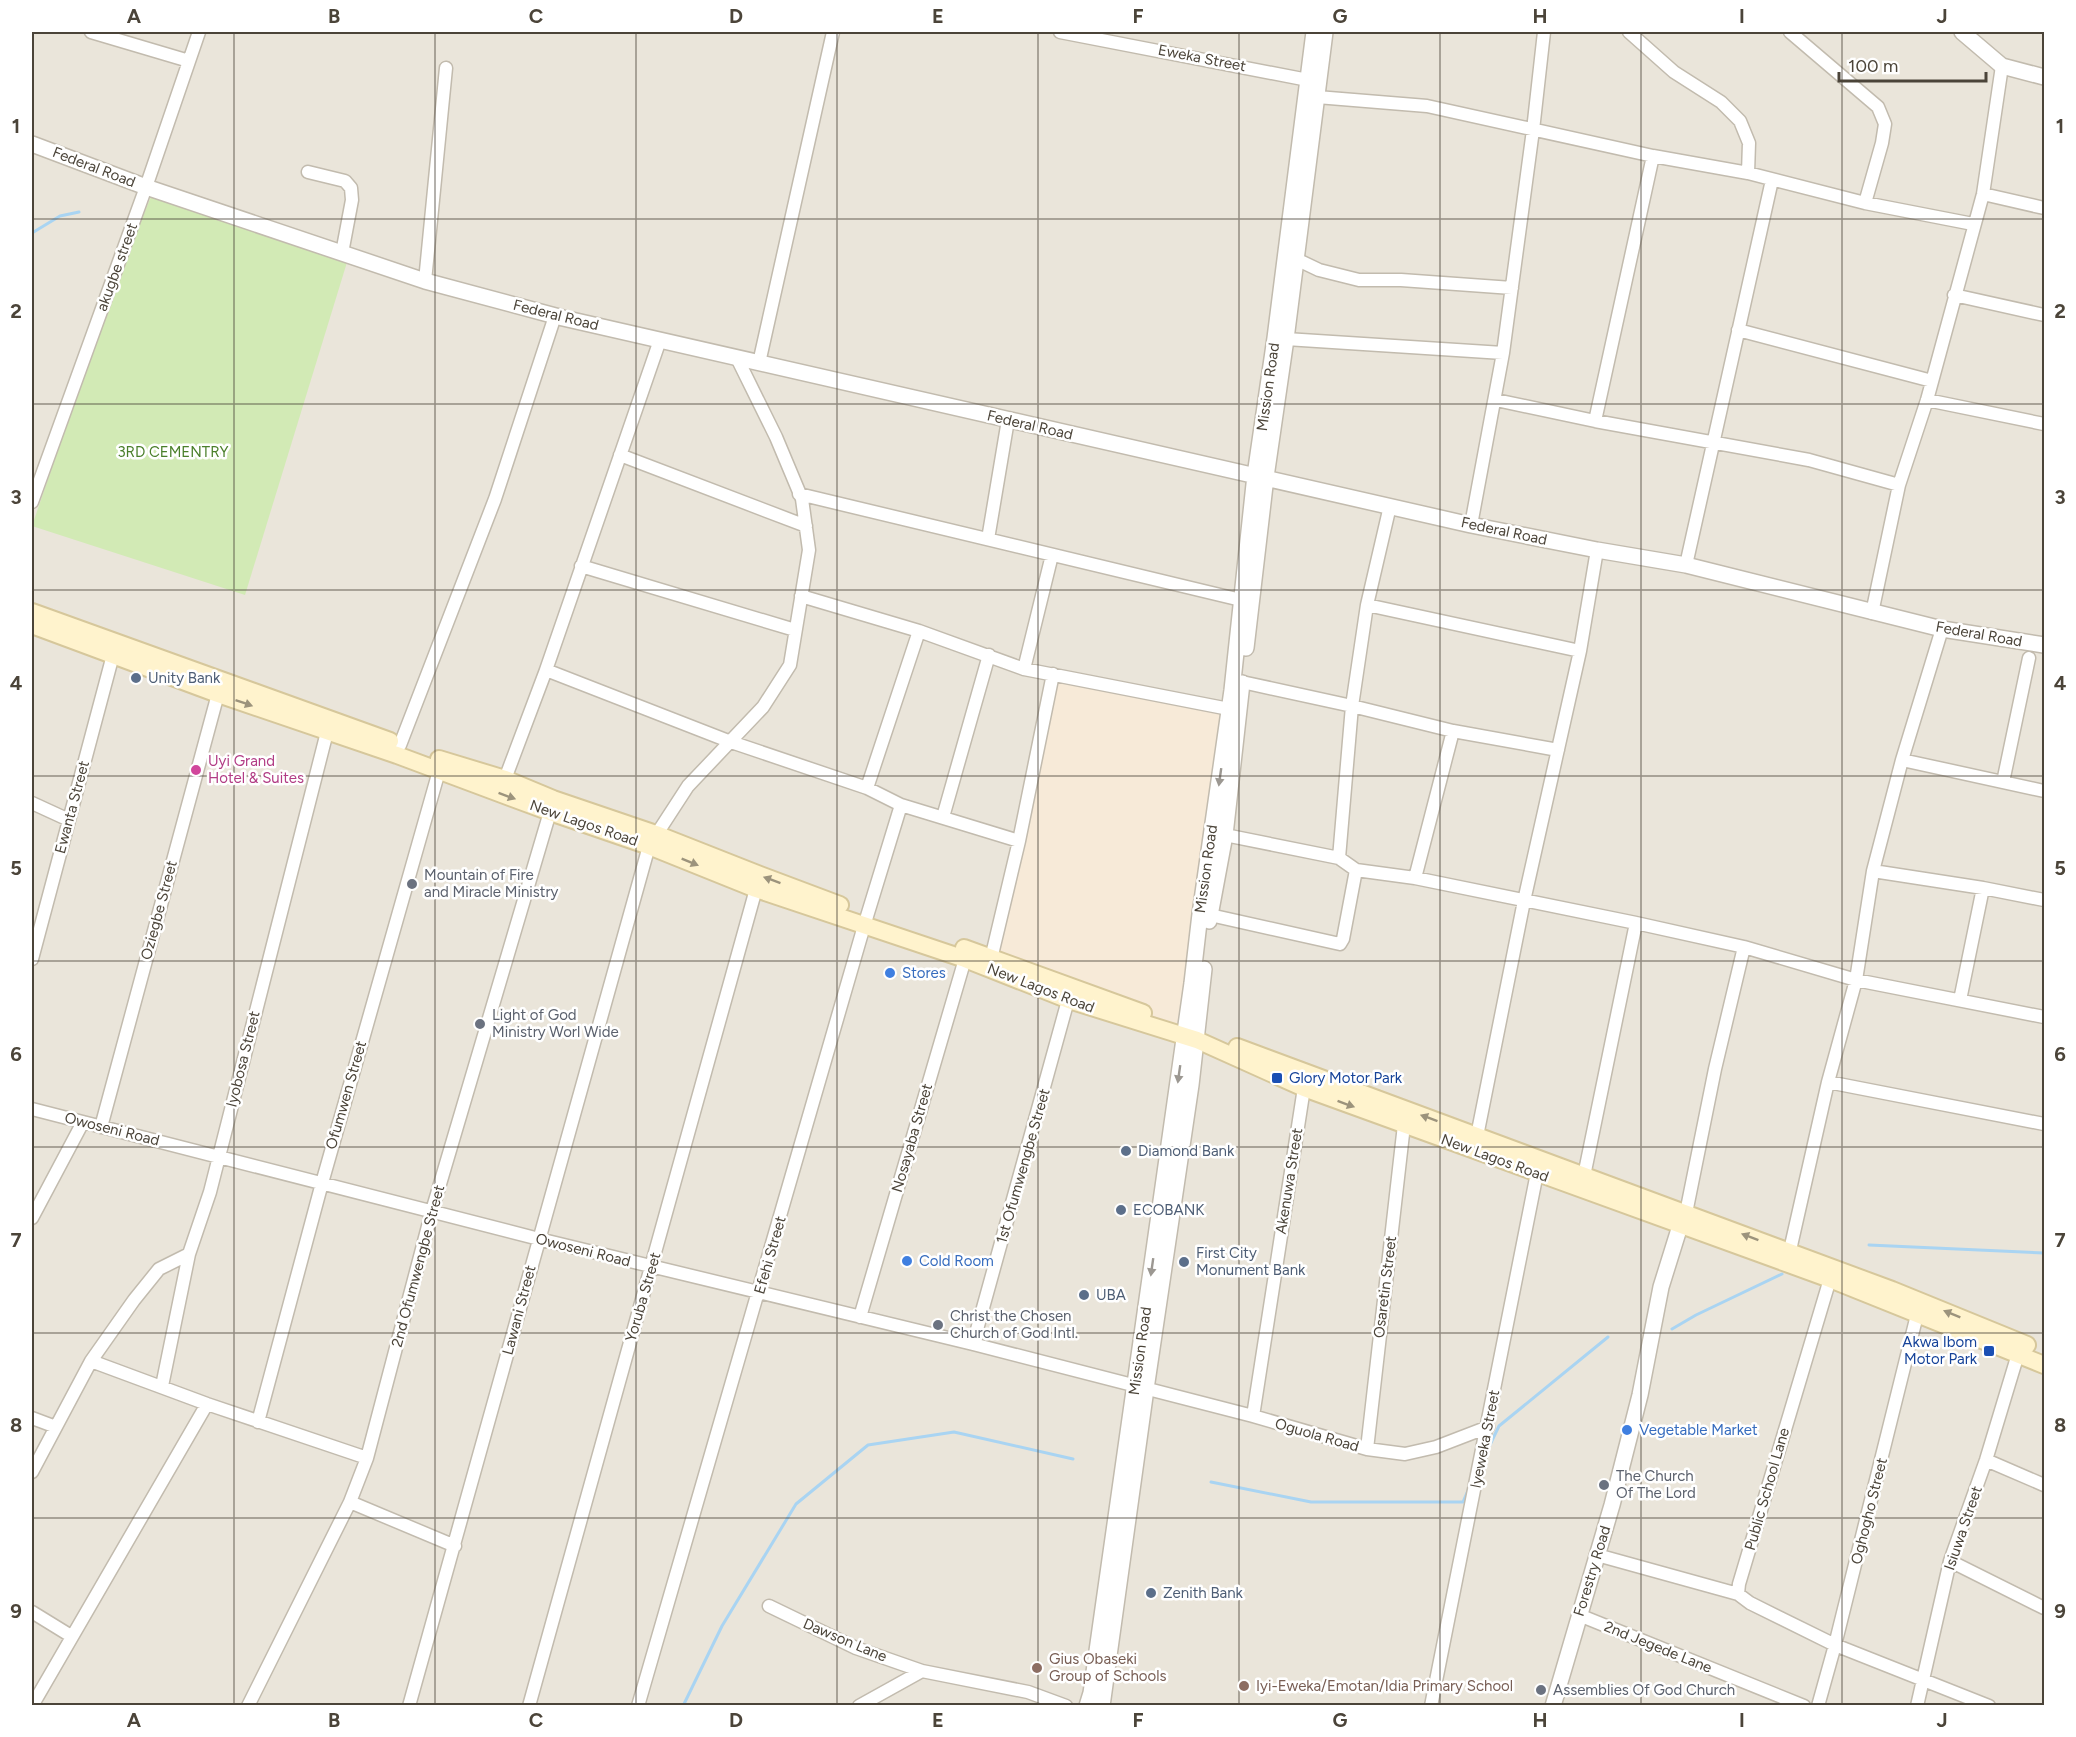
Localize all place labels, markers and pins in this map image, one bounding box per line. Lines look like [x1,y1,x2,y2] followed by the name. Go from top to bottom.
[148,669,221,687] place label: Unity Bank
[129,671,143,685] marker: Unity Bank
[208,752,304,787] place label: Uyi Grand Hotel & Suites
[189,763,203,777] marker: Uyi Grand Hotel & Suites
[424,866,558,901] place label: Mountain of Fire and Miracle Ministry
[405,877,419,891] marker: Mountain of Fire and Miracle Ministry
[902,964,946,982] place label: Stores
[883,966,897,980] marker: Stores
[492,1006,619,1041] place label: Light of God Ministry Worl Wide
[473,1017,487,1031] marker: Light of God Ministry Worl Wide
[1289,1069,1403,1087] place label: Glory Motor Park
[1270,1071,1284,1085] marker: Glory Motor Park
[1138,1142,1235,1160] place label: Diamond Bank
[1119,1144,1133,1158] marker: Diamond Bank
[1133,1201,1205,1219] place label: ECOBANK
[1114,1203,1128,1217] marker: ECOBANK
[1196,1244,1306,1279] place label: First City Monument Bank
[919,1252,994,1270] place label: Cold Room
[900,1254,914,1268] marker: Cold Room
[1177,1255,1191,1269] marker: First City Monument Bank
[1096,1286,1126,1304] place label: UBA
[1077,1288,1091,1302] marker: UBA
[950,1307,1078,1342] place label: Christ the Chosen Church of God Intl.
[931,1318,945,1332] marker: Christ the Chosen Church of God Intl.
[1902,1333,1978,1368] place label: Akwa Ibom Motor Park
[1982,1344,1996,1358] marker: Akwa Ibom Motor Park
[1639,1421,1758,1439] place label: Vegetable Market
[1620,1423,1634,1437] marker: Vegetable Market
[1616,1467,1696,1502] place label: The Church Of The Lord
[1597,1478,1611,1492] marker: The Church Of The Lord
[1163,1584,1244,1602] place label: Zenith Bank
[1144,1586,1158,1600] marker: Zenith Bank
[1049,1650,1166,1685] place label: Gius Obaseki Group of Schools
[1030,1661,1044,1675] marker: Gius Obaseki Group of Schools
[1256,1677,1513,1695] place label: Iyi-Eweka/Emotan/Idia Primary School
[1237,1679,1251,1693] marker: Iyi-Eweka/Emotan/Idia Primary School
[1553,1681,1735,1699] place label: Assemblies Of God Church
[1534,1683,1548,1697] marker: Assemblies Of God Church

